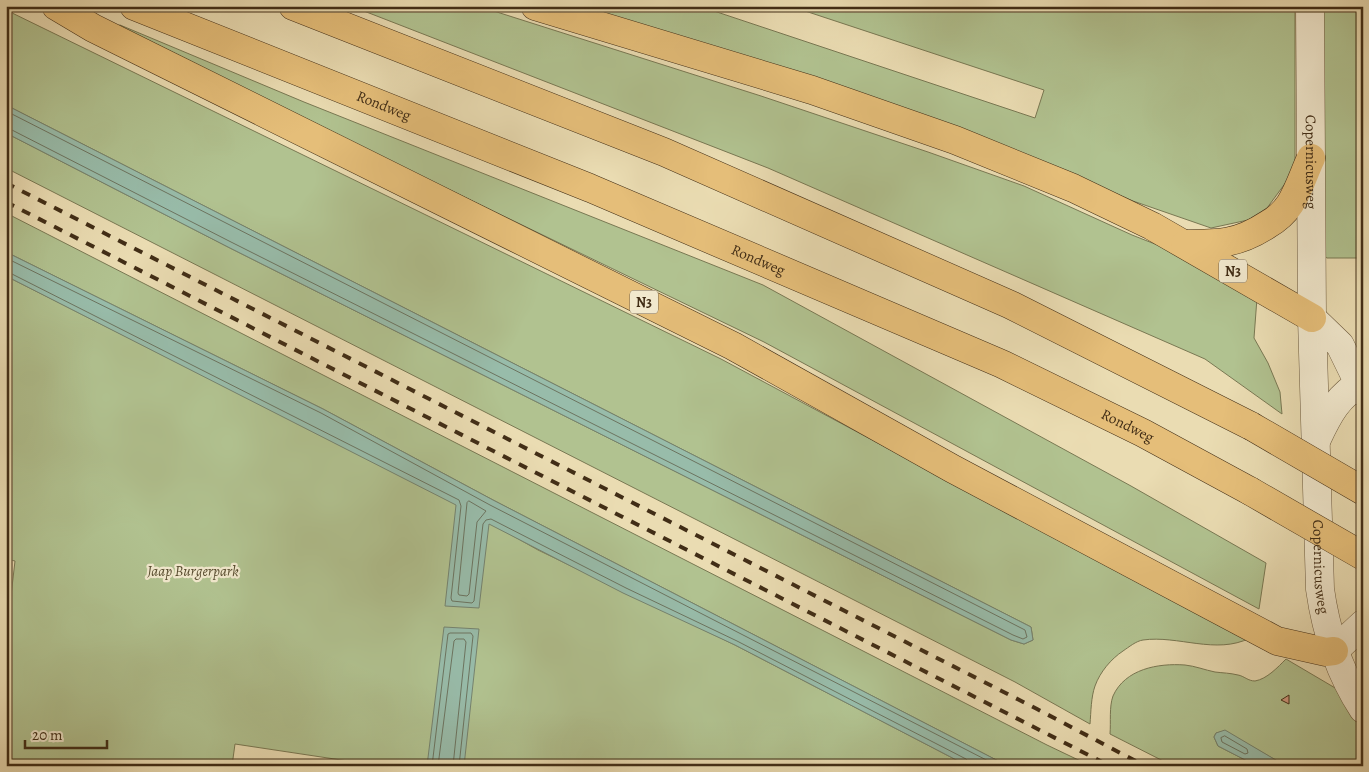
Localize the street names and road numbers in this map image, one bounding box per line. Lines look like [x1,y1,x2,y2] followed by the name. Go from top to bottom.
[354,86,414,126] street label: Rondweg
[1301,115,1321,210] street label: Copernicusweg
[728,240,789,280] street label: Rondweg
[1219,260,1247,282] road number: N3
[630,290,658,314] road number: N3
[1098,404,1158,448] street label: Rondweg
[1308,519,1334,616] street label: Copernicusweg

